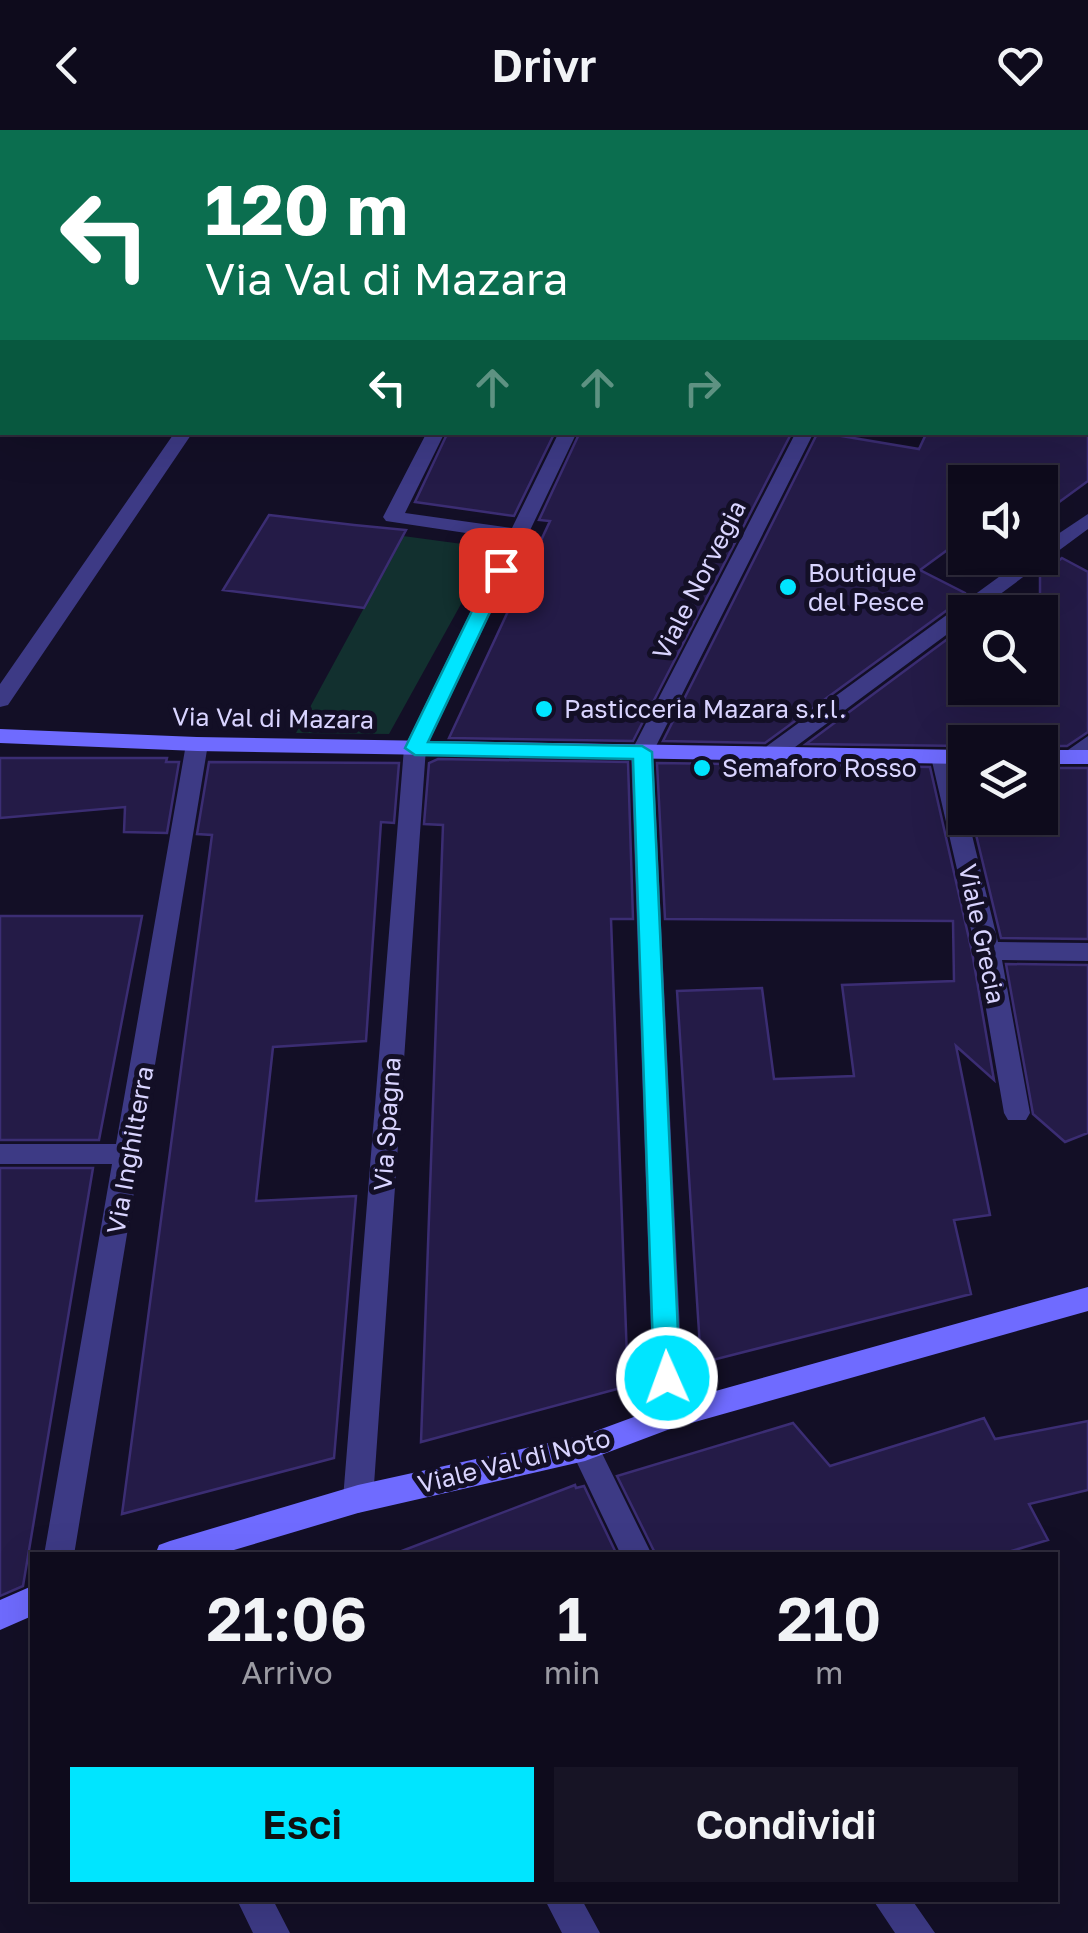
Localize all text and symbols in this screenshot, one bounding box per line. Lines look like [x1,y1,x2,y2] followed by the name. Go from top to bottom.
[40,38,95,93] icon: back
[491,38,597,92] text: Drivr
[993,38,1048,93] icon: heart
[205,166,408,250] text: 120 m
[40,170,170,300] icon: left
[205,251,568,305] text: Via Val di Mazara
[360,360,415,415] icon: left
[465,360,520,415] icon: ahead
[570,360,625,415] icon: ahead
[675,360,730,415] icon: right
[948,465,1058,835] map controls
[948,465,1058,575] button: sound
[645,495,752,665] street label: Viale Norvegia
[459,528,544,613] pin
[474,543,529,598] icon: arrive
[808,557,924,617] place label: Boutique del Pesce
[777,576,799,598] marker: Boutique del Pesce
[948,595,1058,705] button: search
[564,693,846,724] place label: Pasticceria Mazara s.r.l.
[533,698,555,720] marker: Pasticceria Mazara s.r.l.
[172,700,374,735] street label: Via Val di Mazara
[948,725,1058,835] button: layers
[722,752,917,783] place label: Semaforo Rosso
[691,757,713,779] marker: Semaforo Rosso
[953,861,1012,1007] street label: Viale Grecia
[366,1056,407,1192] street label: Via Spagna
[99,1064,160,1236] street label: Via Inghilterra
[615,1326,719,1430] position arrow
[415,1422,613,1499] street label: Viale Val di Noto
[207,1582,367,1654] text: 21:06
[557,1582,587,1654] text: 1
[777,1582,881,1654] text: 210
[241,1653,333,1691] text: Arrivo
[544,1653,600,1691] text: min
[815,1653,843,1691] text: m
[70,1767,534,1882] button: Esci
[554,1767,1018,1882] button: Condividi

